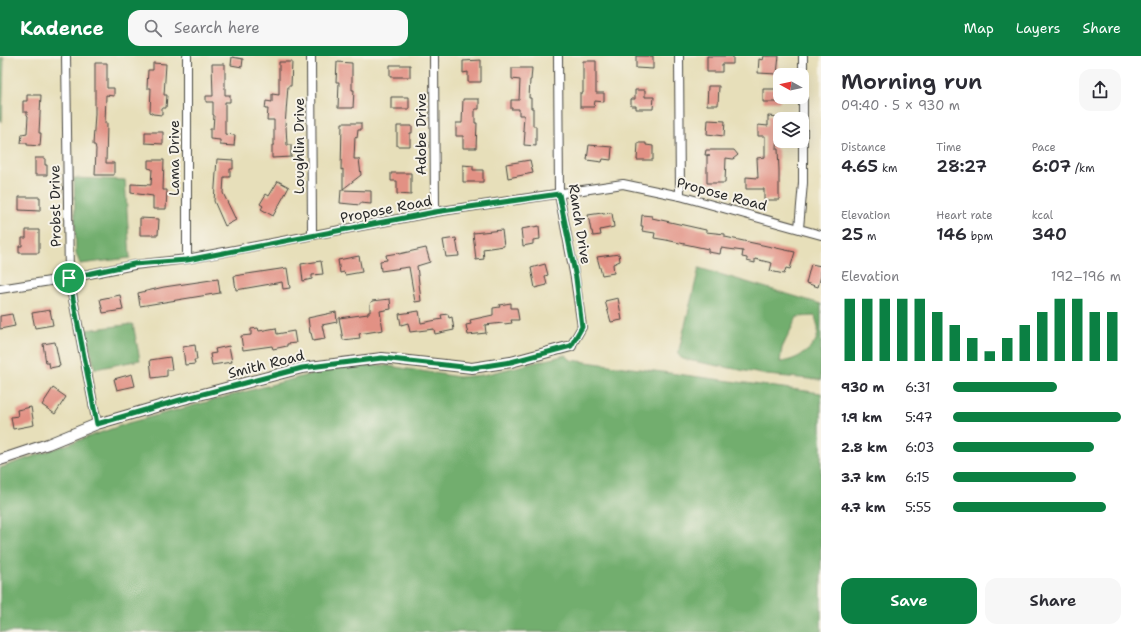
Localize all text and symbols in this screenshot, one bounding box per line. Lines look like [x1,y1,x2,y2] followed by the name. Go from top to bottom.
[128,10,408,46] search box
[20,16,104,41] text: Kadence
[142,17,164,39] icon: search
[174,18,260,38] text: Search here
[964,19,994,37] text: Map
[1016,19,1060,37] text: Layers
[1082,19,1121,37] text: Share
[841,67,982,96] text: Morning run
[773,68,809,104] north arrow
[773,68,809,148] map controls
[1079,69,1121,111] button: share
[412,93,430,175] street label: Adobe Drive
[841,97,960,114] text: 09:40 · 5 × 930 m
[290,98,308,194] street label: Loughlin Drive
[773,112,809,148] button: layers
[165,120,183,196] street label: Lama Drive
[841,140,886,155] text: Distance
[936,140,962,155] text: Time
[1032,140,1056,155] text: Pace
[841,155,878,177] text: 4.65
[936,155,987,177] text: 28:27
[1032,155,1071,177] text: 6:07
[878,161,898,176] text: km
[1071,161,1095,176] text: /km
[45,165,65,247] street label: Probst Drive
[675,173,769,215] street label: Propose Road
[565,182,595,266] street label: Ranch Drive
[339,191,434,227] street label: Propose Road
[841,208,890,223] text: Elevation
[936,208,992,223] text: Heart rate
[1032,208,1053,223] text: kcal
[841,223,863,245] text: 25
[936,223,967,245] text: 146
[1032,223,1067,245] text: 340
[863,229,877,244] text: m
[967,229,993,244] text: bpm
[52,261,86,295] pin
[58,267,80,289] icon: arrive
[841,268,899,285] text: Elevation
[1051,268,1121,285] text: 192–196 m
[226,346,306,382] street label: Smith Road
[841,379,884,396] text: 930 m
[905,379,930,396] text: 6:31
[841,409,882,426] text: 1.9 km
[905,409,933,426] text: 5:47
[841,439,887,456] text: 2.8 km
[905,439,934,456] text: 6:03
[841,469,886,486] text: 3.7 km
[905,469,929,486] text: 6:15
[841,499,885,516] text: 4.7 km
[905,499,931,516] text: 5:55
[841,578,977,624] button: Save
[985,578,1121,624] button: Share

